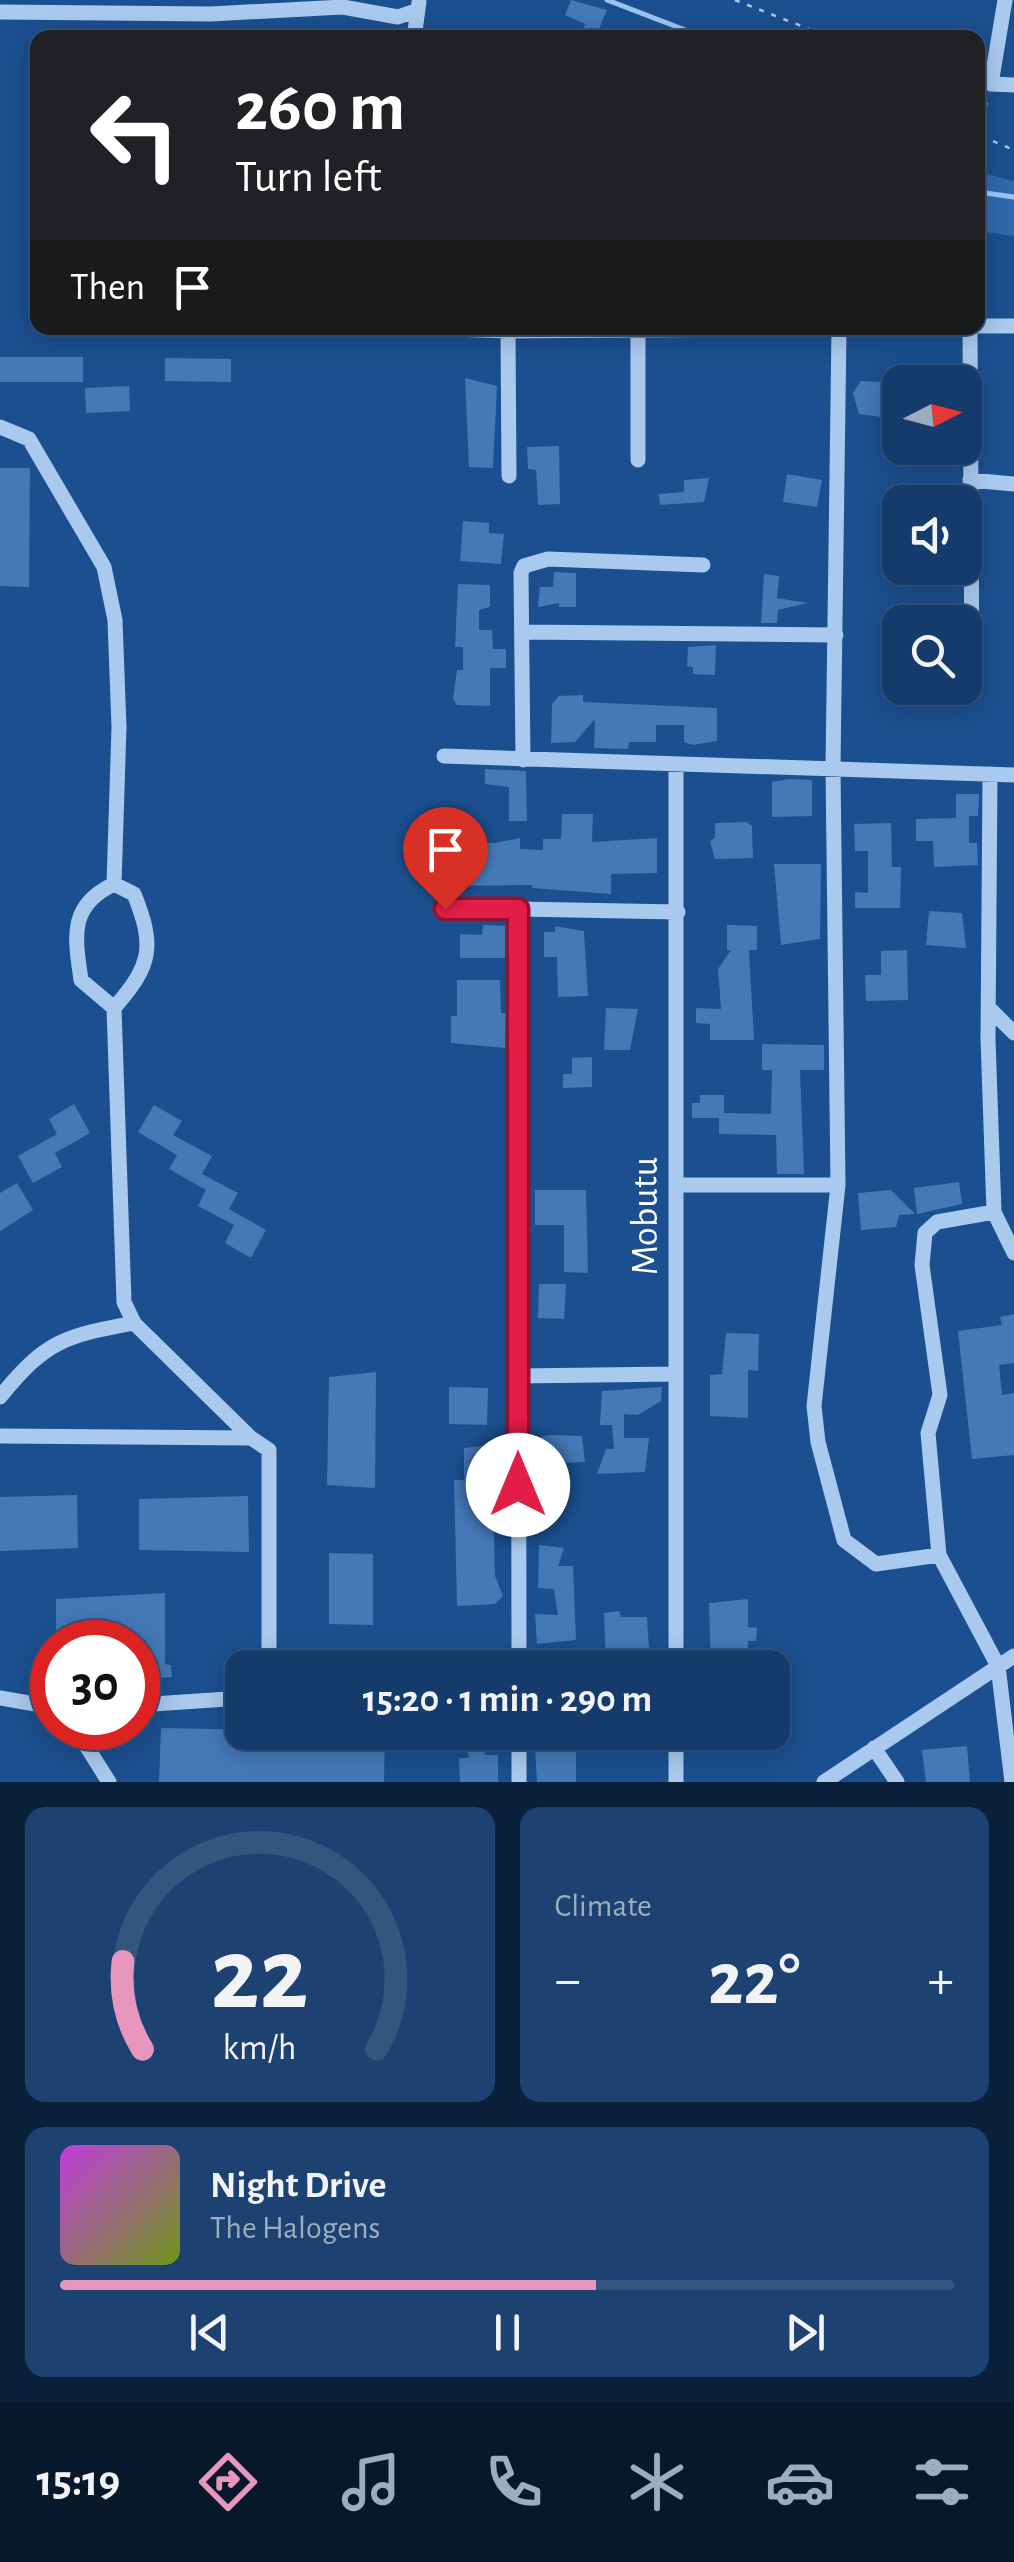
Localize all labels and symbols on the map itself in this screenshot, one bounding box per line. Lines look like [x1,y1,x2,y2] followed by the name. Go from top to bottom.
[882,365,982,465] north arrow
[403,807,488,910] pin
[627,1157,665,1275] street label: Mobutu
[466,1433,570,1537] position arrow
[30,1620,160,1750] speed limit sign: 30

